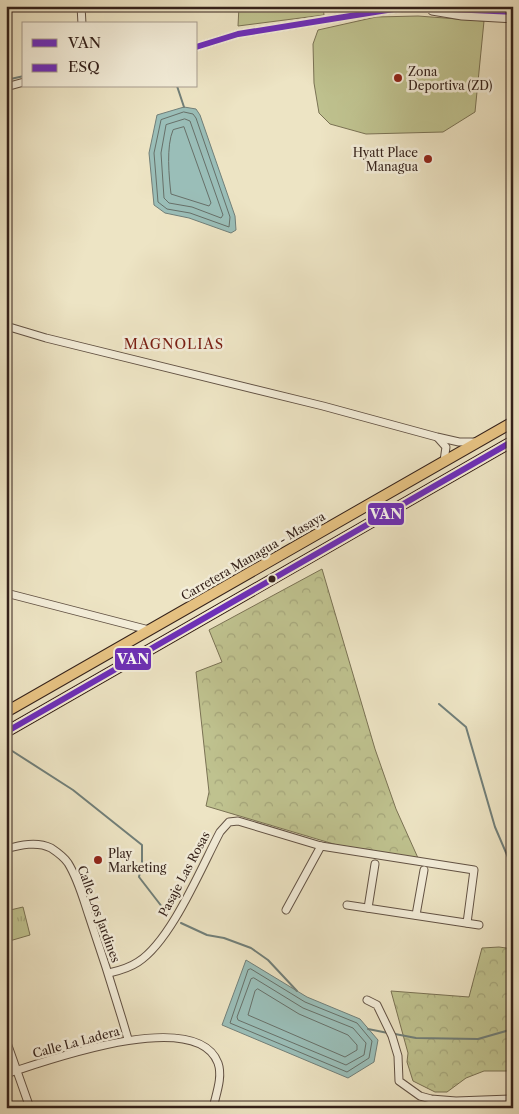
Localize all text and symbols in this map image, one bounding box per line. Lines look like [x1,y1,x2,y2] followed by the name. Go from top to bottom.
[22,22,198,88] legend
[67,33,101,52] text: VAN
[68,57,100,76] text: ESQ
[408,64,493,93] place label: Zona Deportiva (ZD)
[392,72,404,84] marker: Zona Deportiva (ZD)
[353,145,419,174] place label: Hyatt Place Managua
[422,153,434,165] marker: Hyatt Place Managua
[124,335,224,353] district label: MAGNOLIAS
[367,502,405,526] line badge: VAN
[369,505,402,523] text: VAN
[178,508,328,603] street label: Carretera Managua - Masaya
[267,574,277,584] unlabelled marker
[114,647,152,671] line badge: VAN
[116,650,149,668] text: VAN
[155,829,213,919] street label: Pasaje Las Rosas
[108,846,167,875] place label: Play Marketing
[92,854,104,866] marker: Play Marketing
[75,864,123,964] street label: Calle Los Jardines
[31,1023,122,1061] street label: Calle La Ladera

